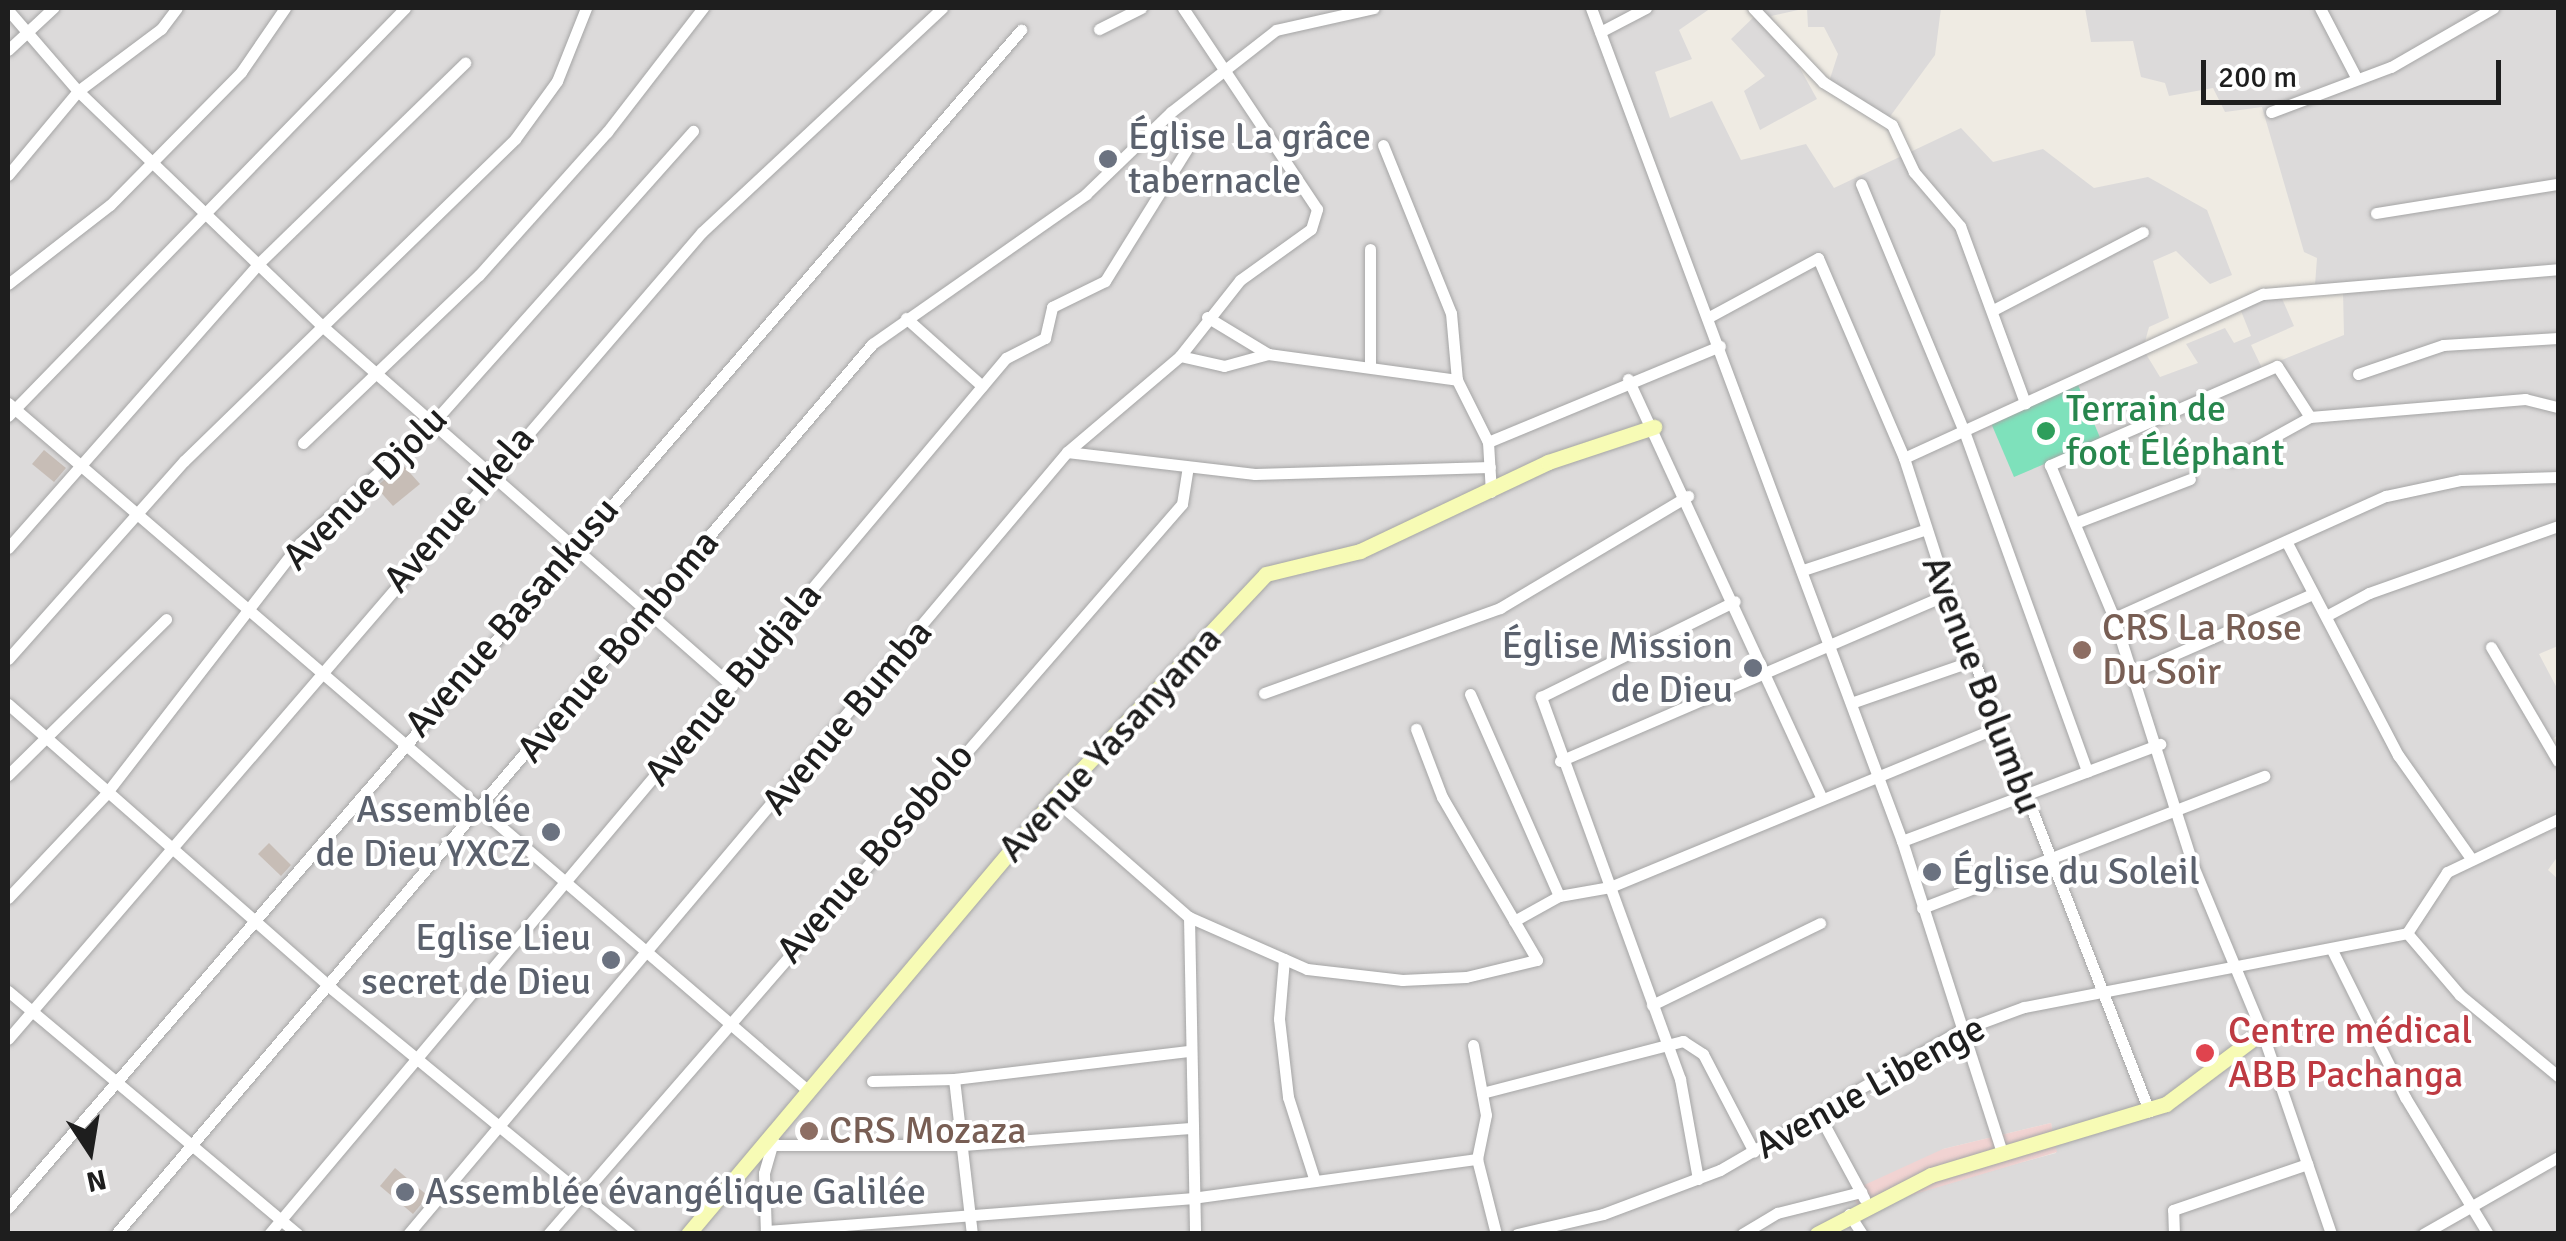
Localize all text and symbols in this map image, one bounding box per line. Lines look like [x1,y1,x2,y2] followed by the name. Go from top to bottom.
[2206,40,2506,102] scale bar
[2218,59,2297,96] text: 200 m
[1128,114,1371,203] place label: Église La grâce tabernacle
[1097,148,1119,170] marker: Église La grâce tabernacle
[2066,386,2285,476] place label: Terrain de foot Éléphant
[273,396,457,580] street label: Avenue Djolu
[374,416,544,602] street label: Avenue Ikela
[2035,420,2057,442] marker: Terrain de foot Éléphant
[395,488,629,746] street label: Avenue Basankusu
[507,520,729,772] street label: Avenue Bomboma
[1912,550,2052,820] street label: Avenue Bolumbu
[635,573,831,795] street label: Avenue Budjala
[2102,605,2302,694] place label: CRS La Rose Du Soir
[752,610,942,824] street label: Avenue Bumba
[989,617,1231,871] street label: Avenue Yasanyama
[1501,623,1733,712] place label: Église Mission de Dieu
[2071,639,2093,661] marker: CRS La Rose Du Soir
[1742,657,1764,679] marker: Église Mission de Dieu
[767,734,983,972] street label: Avenue Bosobolo
[316,787,531,876] place label: Assemblée de Dieu YXCZ
[540,821,562,843] marker: Assemblée de Dieu YXCZ
[1952,849,2200,895] place label: Église du Soleil
[1921,861,1943,883] marker: Église du Soleil
[361,915,591,1004] place label: Eglise Lieu secret de Dieu
[600,949,622,971] marker: Eglise Lieu secret de Dieu
[1747,1005,1993,1169] street label: Avenue Libenge
[2228,1008,2472,1098] place label: Centre médical ABB Pachanga
[2192,1040,2218,1066] marker: Centre médical ABB Pachanga
[40,1101,140,1201] north arrow
[829,1108,1027,1154] place label: CRS Mozaza
[798,1120,820,1142] marker: CRS Mozaza
[83,1162,109,1199] text: N
[425,1169,926,1215] place label: Assemblée évangélique Galilée
[394,1181,416,1203] marker: Assemblée évangélique Galilée

